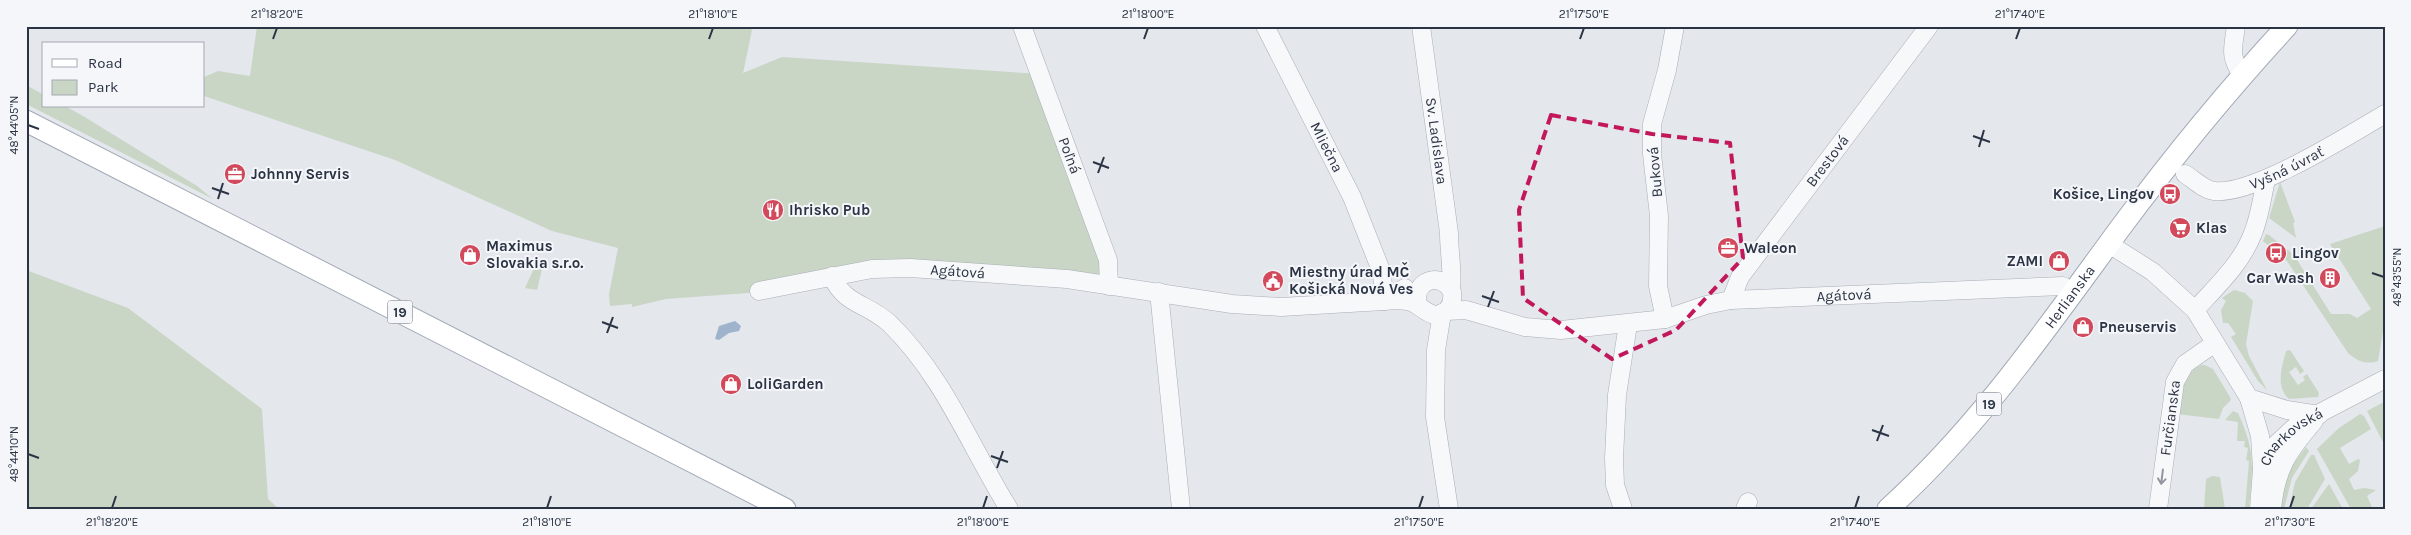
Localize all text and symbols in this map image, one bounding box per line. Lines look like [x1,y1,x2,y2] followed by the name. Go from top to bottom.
[251,7,303,21] text: 21°18'20"E
[688,7,738,21] text: 21°18'10"E
[1122,7,1174,21] text: 21°18'00"E
[1559,7,1609,21] text: 21°17'50"E
[1995,7,2045,21] text: 21°17'40"E
[42,42,205,108] legend
[88,54,123,72] text: Road
[88,78,118,96] text: Park
[7,96,21,154] text: 48°44'05"N
[1422,96,1451,186] street label: Sv. Ladislava
[1306,119,1347,175] street label: Mliečna
[1802,132,1853,190] street label: Brestová
[1055,135,1085,176] street label: Poľná
[2247,142,2327,193] street label: Vyšná úvrať
[1644,146,1666,198] street label: Buková
[223,162,247,186] office icon: Johnny Servis
[251,165,350,183] place label: Johnny Servis
[2158,182,2182,206] bus stop icon: Košice, Lingov
[2053,185,2154,203] place label: Košice, Lingov
[761,198,785,222] restaurant icon: Ihrisko Pub
[789,201,870,219] place label: Ihrisko Pub
[2168,216,2192,240] supermarket icon: Klas
[2196,219,2227,237] place label: Klas
[1716,236,1740,260] office icon: Waleon
[486,237,584,272] place label: Maximus Slovakia s.r.o.
[1744,239,1797,257] place label: Waleon
[2264,241,2288,265] bus stop icon: Lingov
[458,243,482,267] shop icon: Maximus Slovakia s.r.o.
[2292,244,2339,262] place label: Lingov
[2390,248,2404,307] text: 48°43'55"N
[2047,249,2071,273] shop icon: ZAMI
[2007,252,2043,270] place label: ZAMI
[930,260,986,282] street label: Agátová
[1289,261,1414,298] place label: Miestny úrad MČ Košická Nová Ves
[2041,262,2099,332] street label: Herlianska
[2318,266,2342,290] building icon: Car Wash
[1261,269,1285,293] public building icon: Miestny úrad MČ Košická Nová Ves
[2246,269,2314,287] place label: Car Wash
[1816,285,1872,305] street label: Agátová
[388,300,412,324] road number: 19
[2071,315,2095,339] shop icon: Pneuservis
[2099,318,2177,336] place label: Pneuservis
[719,372,743,396] shop icon: LoliGarden
[747,375,824,393] place label: LoliGarden
[2156,379,2184,457] street label: Furčianska
[1976,392,2002,416] road number: 19
[2256,404,2326,469] street label: Charkovská
[7,426,21,482] text: 48°44'10"N
[2157,469,2167,485] one-way arrow
[86,515,138,529] text: 21°18'20"E
[522,515,572,529] text: 21°18'10"E
[957,515,1009,529] text: 21°18'00"E
[1394,515,1444,529] text: 21°17'50"E
[1830,515,1880,529] text: 21°17'40"E
[2265,515,2315,529] text: 21°17'30"E

